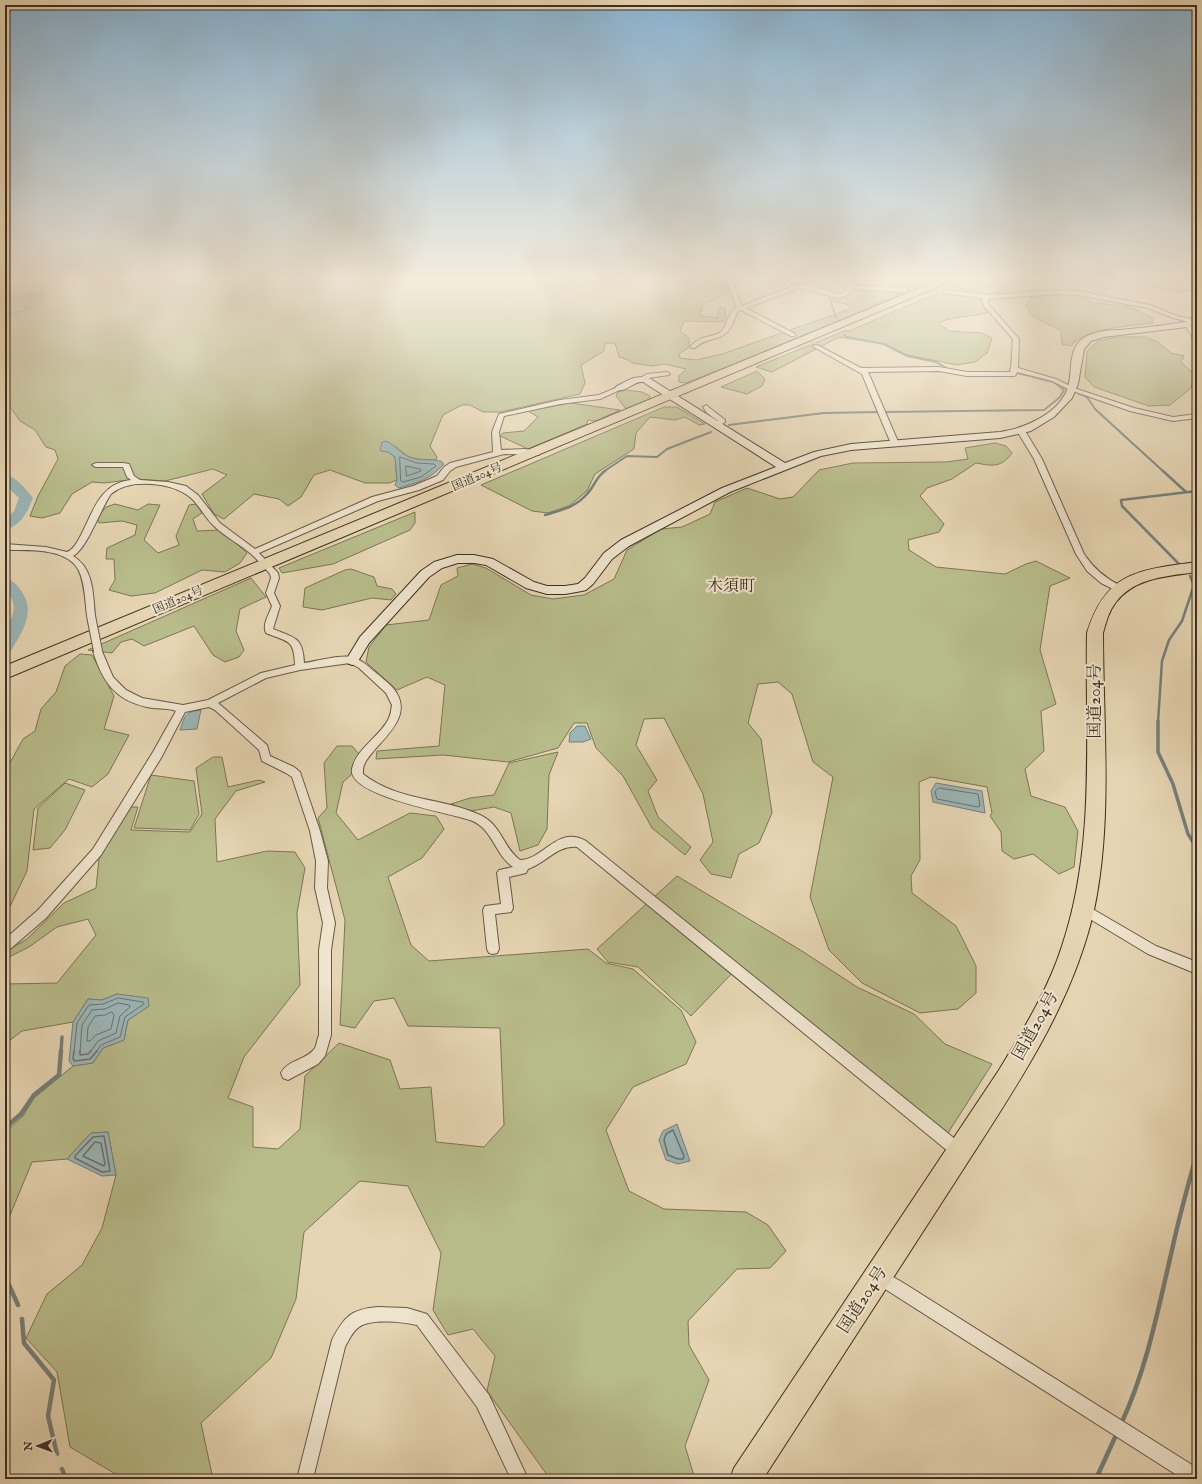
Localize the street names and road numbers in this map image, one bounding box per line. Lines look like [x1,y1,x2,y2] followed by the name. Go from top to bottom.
[449,460,505,494] street label: 国道204号
[150,583,206,617] street label: 国道204号
[1085,663,1106,739] street label: 国道204号
[1008,988,1064,1064] street label: 国道204号
[834,1263,892,1337] street label: 国道204号

